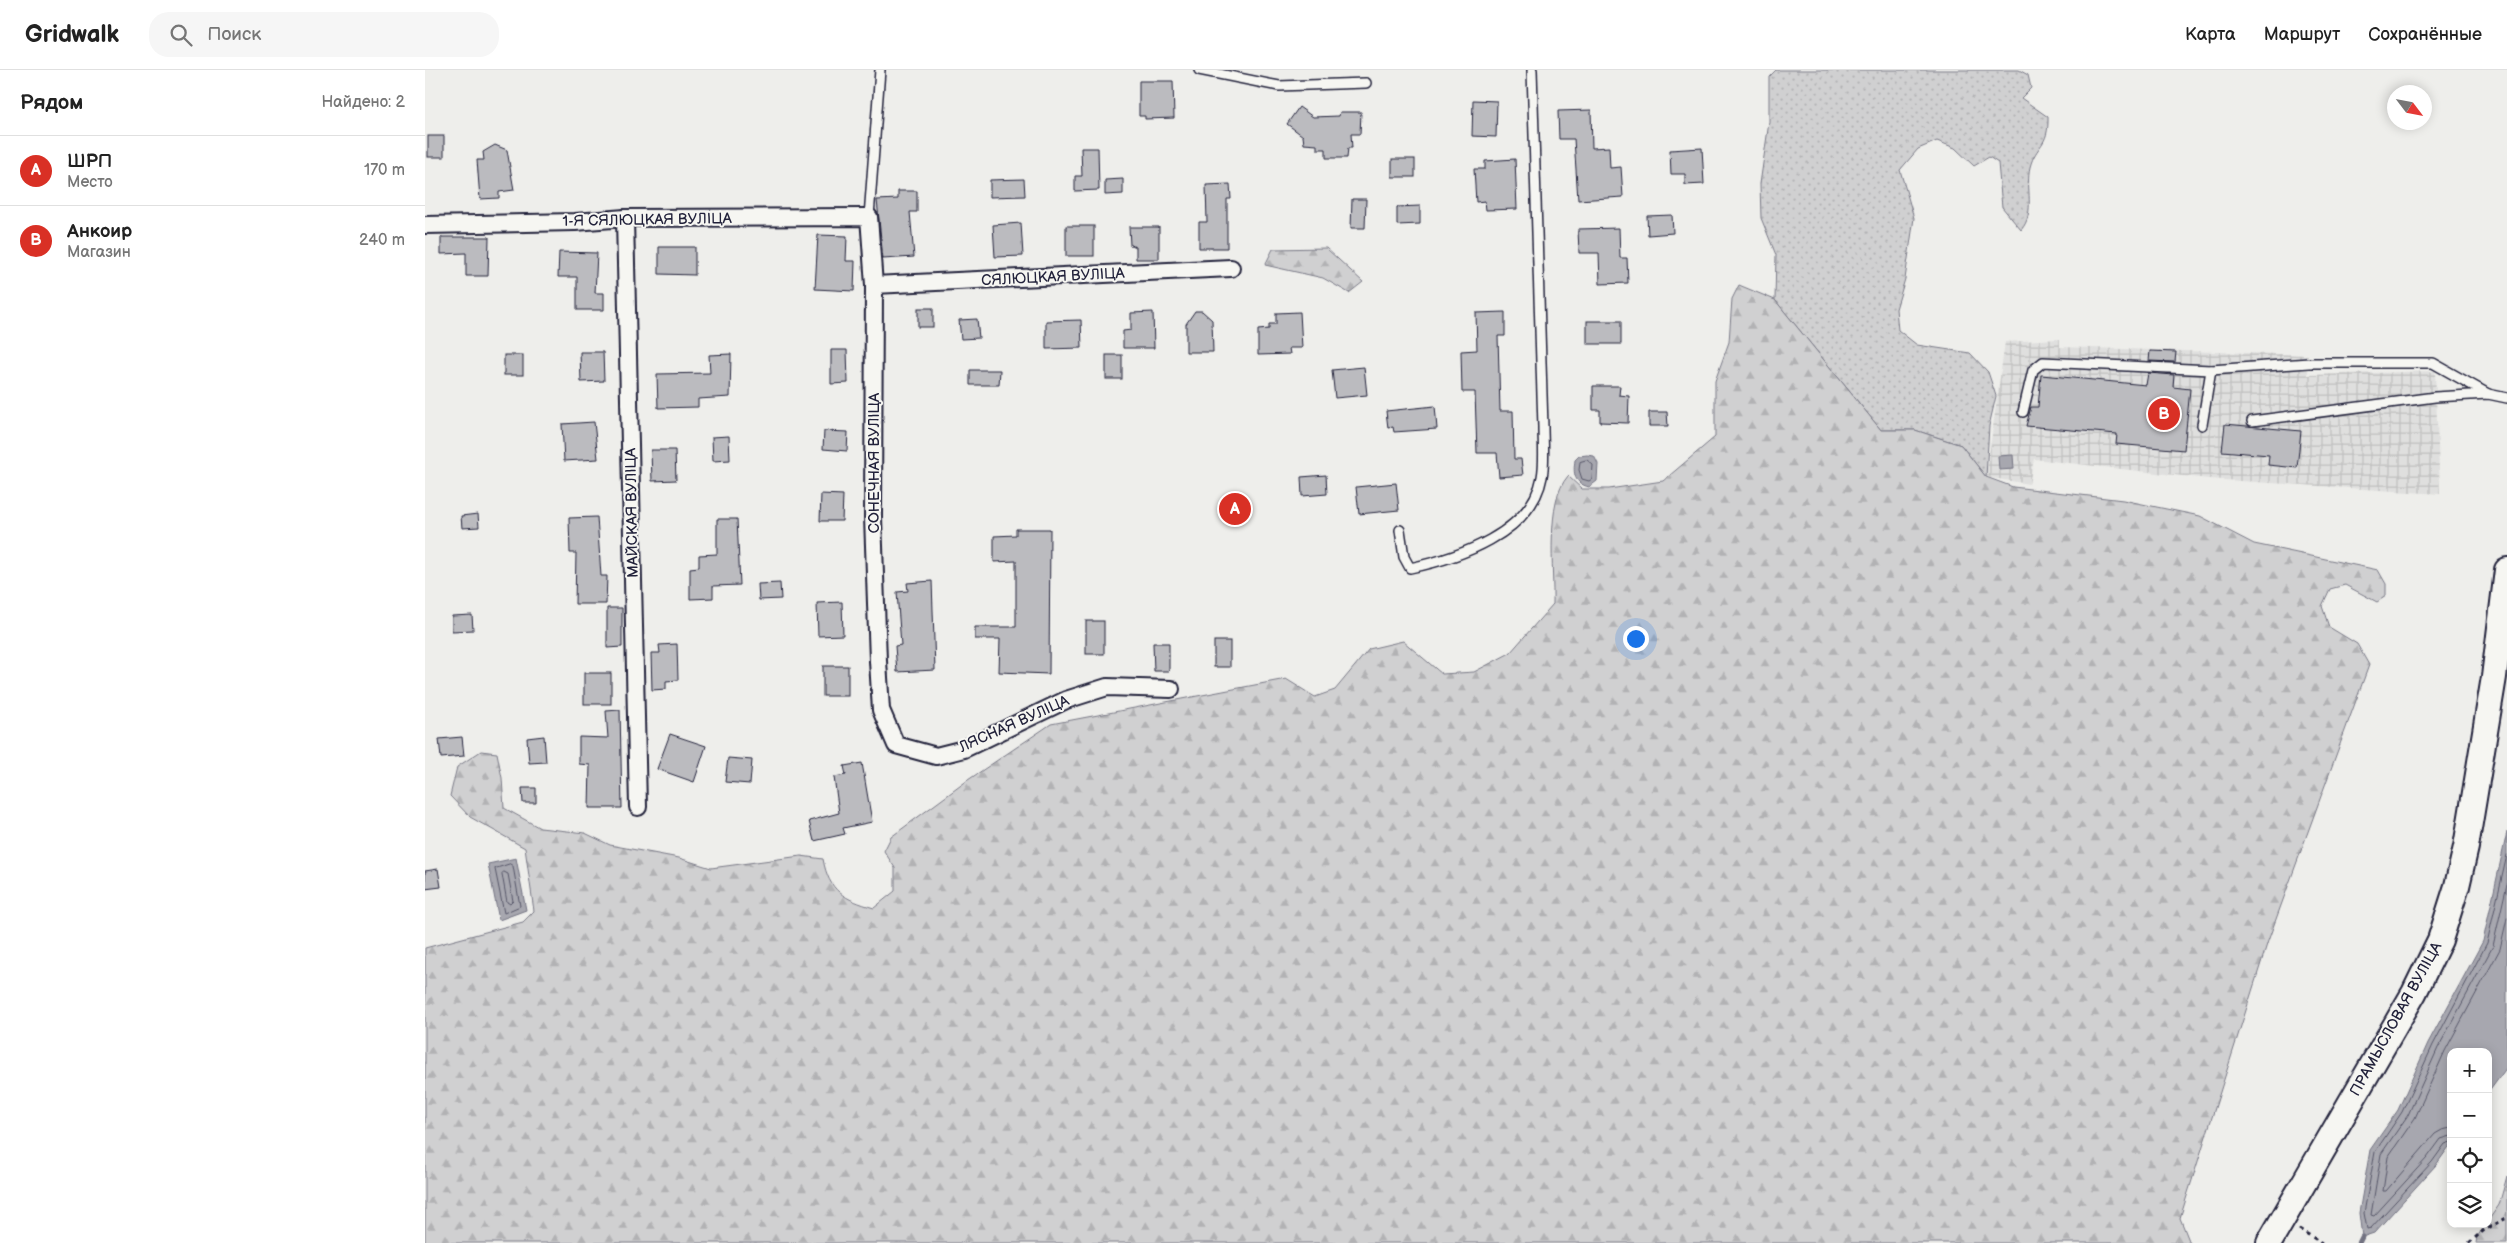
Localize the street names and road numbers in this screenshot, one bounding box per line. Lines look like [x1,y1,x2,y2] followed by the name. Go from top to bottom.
[562,209,733,231] street label: 1-Я СЯЛЮЦКАЯ ВУЛІЦА
[981,264,1126,290] street label: СЯЛЮЦКАЯ ВУЛІЦА
[865,392,884,533] street label: СОНЕЧНАЯ ВУЛІЦА
[621,447,643,578] street label: МАЙСКАЯ ВУЛІЦА
[955,691,1073,757] street label: ЛЯСНАЯ ВУЛІЦА
[2346,938,2447,1099] street label: ПРАМЫСЛОВАЯ ВУЛІЦА

